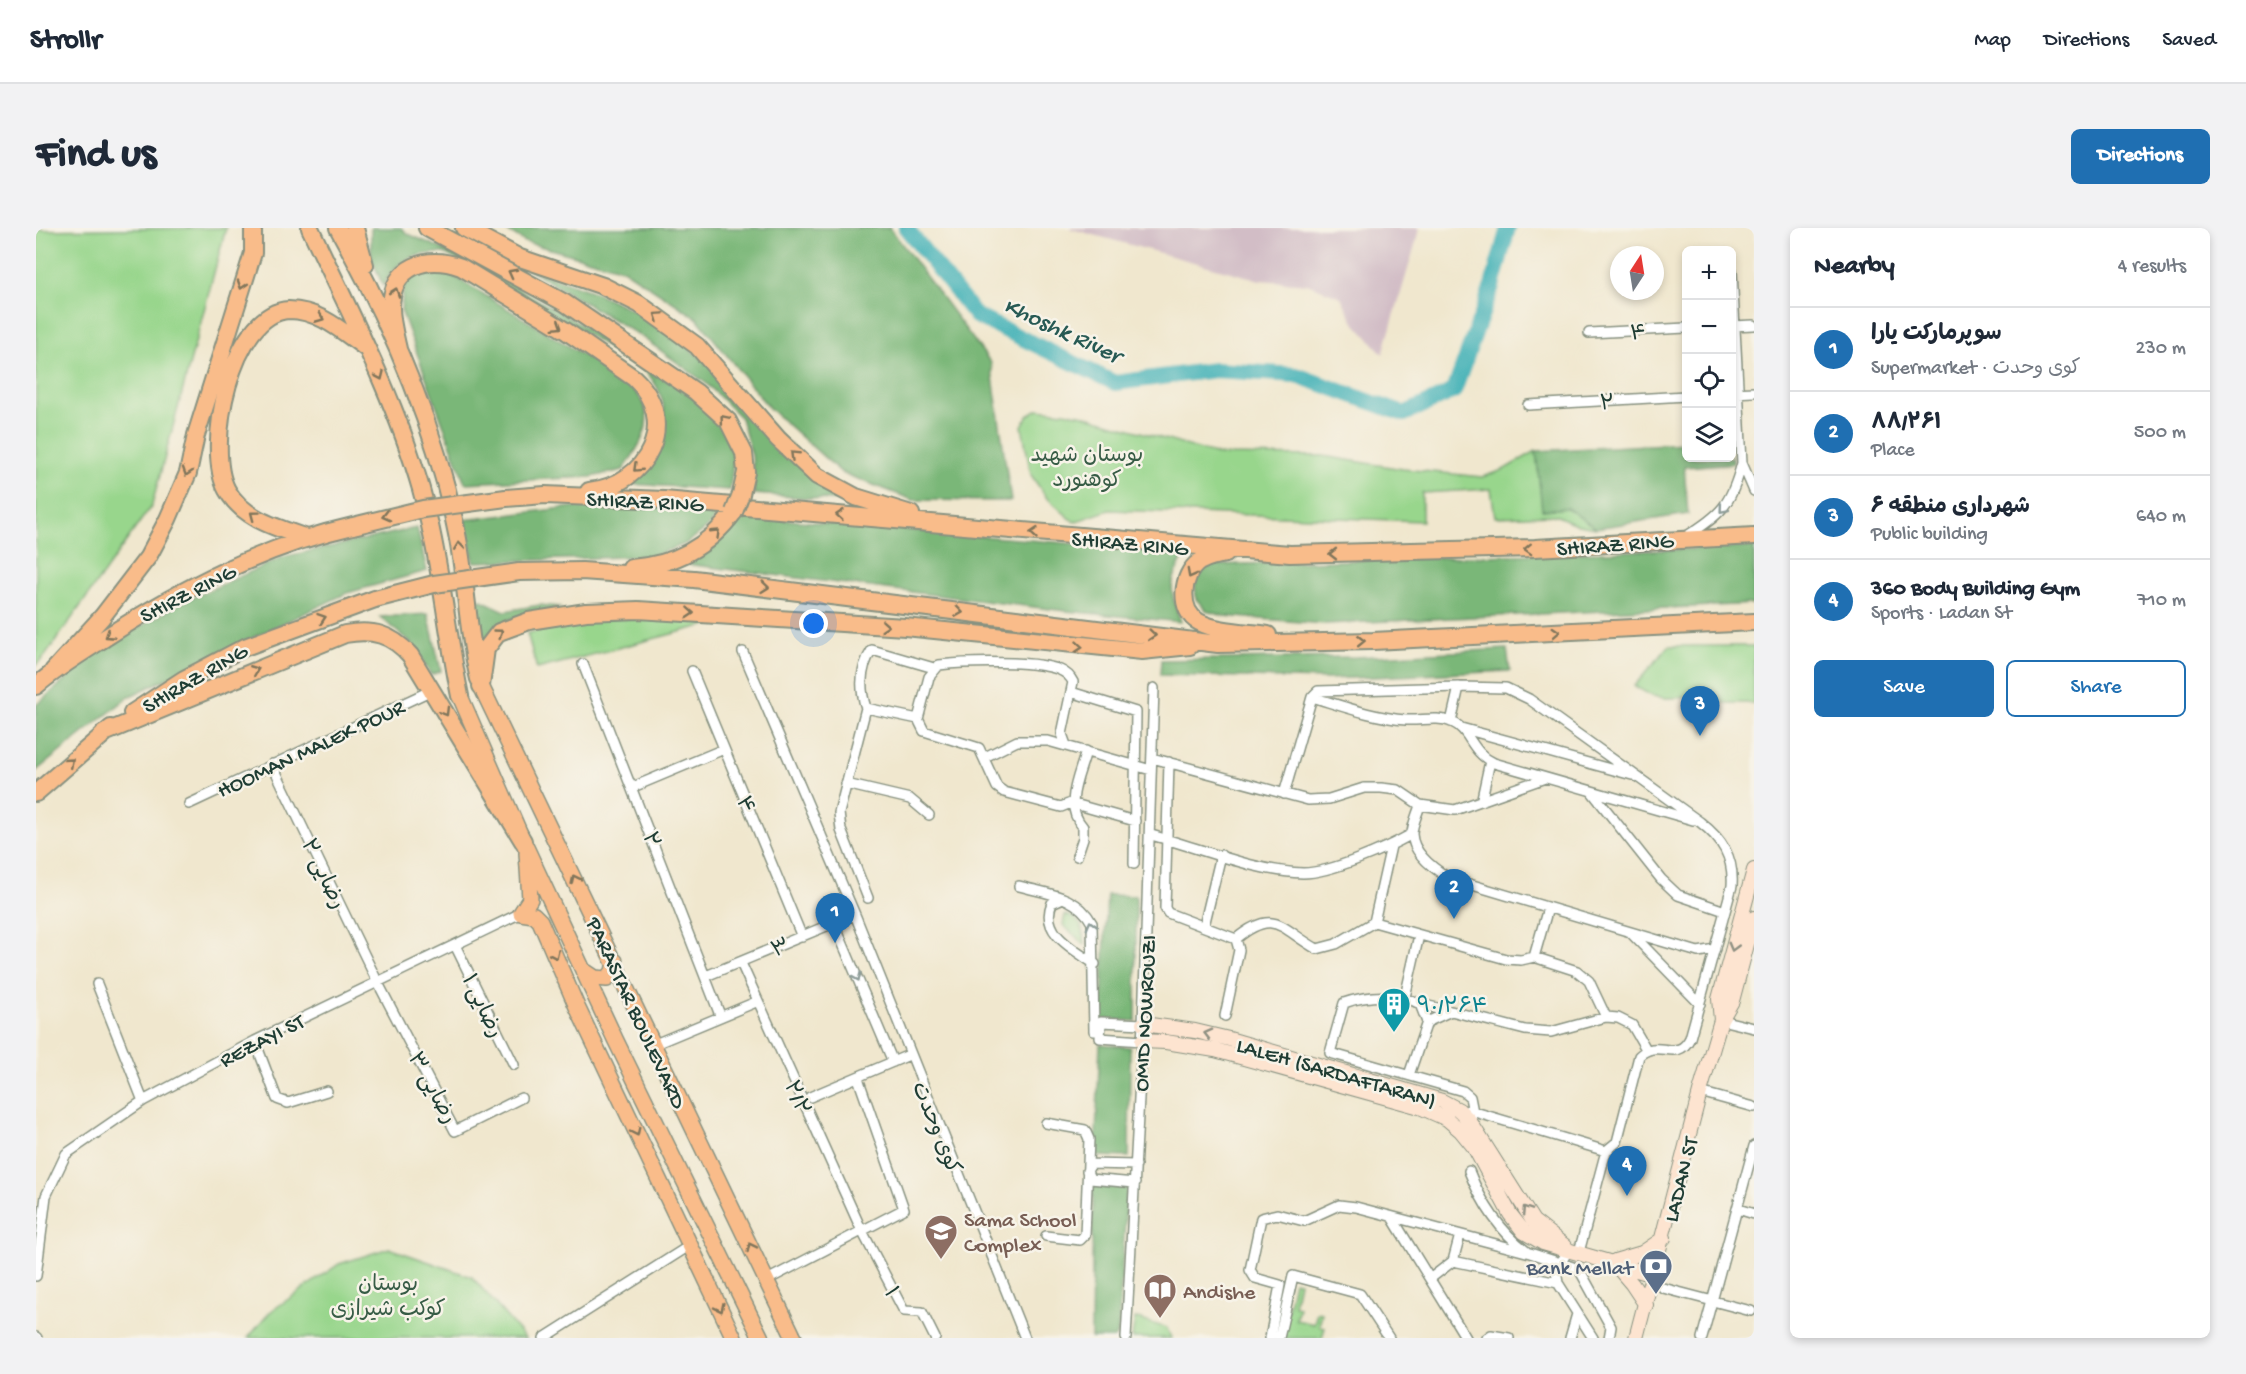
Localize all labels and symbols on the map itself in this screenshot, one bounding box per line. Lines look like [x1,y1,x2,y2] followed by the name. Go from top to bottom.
[1610,246,1664,300] north arrow
[508,269,519,280] one-way arrow
[237,279,250,290] one-way arrow
[388,287,401,298] one-way arrow
[998,292,1129,374] water label: Khoshk River
[314,311,325,323] one-way arrow
[654,312,665,323] one-way arrow
[552,318,562,330] one-way arrow
[1629,322,1647,348] street label: ۴
[372,369,384,380] one-way arrow
[1599,392,1615,418] street label: ۲
[721,415,732,426] one-way arrow
[1031,444,1143,495] park label: بوستان شهید کوهنورد
[791,451,801,462] one-way arrow
[634,461,644,472] one-way arrow
[182,466,194,477] one-way arrow
[586,488,705,520] street label: SHIRAZ RING
[1719,502,1730,513] one-way arrow
[381,509,391,522] one-way arrow
[835,509,844,522] one-way arrow
[249,512,260,523] one-way arrow
[1029,527,1038,540] one-way arrow
[1070,528,1190,564] street label: SHIRAZ RING
[708,530,719,541] one-way arrow
[1556,530,1676,564] street label: SHIRAZ RING
[453,541,465,550] one-way arrow
[1523,542,1532,555] one-way arrow
[1328,548,1337,560] one-way arrow
[137,560,242,631] street label: SHIRZ RING
[1187,568,1198,578] one-way arrow
[761,580,770,593] one-way arrow
[954,605,963,617] one-way arrow
[686,606,695,619] one-way arrow
[799,609,828,638] your location
[316,612,327,625] one-way arrow
[880,619,890,632] one-way arrow
[1551,626,1560,639] one-way arrow
[105,628,115,640] one-way arrow
[1148,628,1157,641] one-way arrow
[493,630,504,641] one-way arrow
[1356,635,1365,647] one-way arrow
[139,639,254,721] street label: SHIRAZ RING
[1074,640,1083,653] one-way arrow
[249,665,260,677] one-way arrow
[1680,686,1720,736] pin: 3
[214,695,411,805] street label: HOOMAN MALEK POUR
[437,706,449,716] one-way arrow
[63,759,74,770] one-way arrow
[728,793,759,818] street label: ۴
[634,829,664,852] street label: ۲
[293,835,350,914] street label: رضایی ۲
[1434,870,1474,919] pin: 2
[571,875,583,886] one-way arrow
[816,894,854,943] pin: 1
[578,913,690,1114] street label: PARASTAR BOULEVARD
[1085,920,1098,930] one-way arrow
[768,934,795,965] street label: ۳
[1130,934,1164,1092] street label: OMID NOWROUZI
[1728,942,1741,952] one-way arrow
[547,948,559,959] one-way arrow
[454,970,507,1043] street label: رضایی ۱
[850,970,862,981] one-way arrow
[1376,986,1412,1033] building icon: ۹۰/۲۶۴
[1417,995,1488,1021] place label: ۹۰/۲۶۴
[216,1009,311,1075] street label: REZAYI ST
[1203,1029,1213,1042] one-way arrow
[1233,1034,1439,1116] street label: LALEH (SARDAFTARAN)
[400,1048,461,1129] street label: رضایی ۳
[776,1077,814,1120] street label: ۲/۲
[904,1079,965,1178] street label: کوی وحدت
[629,1125,641,1136] one-way arrow
[1660,1133,1706,1225] street label: LADAN ST
[1608,1146,1646,1196] pin: 4
[1522,1206,1533,1217] one-way arrow
[964,1209,1077,1260] place label: Sama School Complex
[923,1213,959,1260] school or university icon: Sama School Complex
[746,1243,758,1254] one-way arrow
[1638,1248,1674,1295] bank icon: Bank Mellat
[1526,1257,1635,1283] place label: Bank Mellat
[1142,1272,1178,1319] library icon: Andishe
[330,1273,446,1324] park label: بوستان کوکب شیرازی
[1183,1281,1256,1307] place label: Andishe
[876,1283,903,1303] street label: ۱
[712,1302,724,1313] one-way arrow

